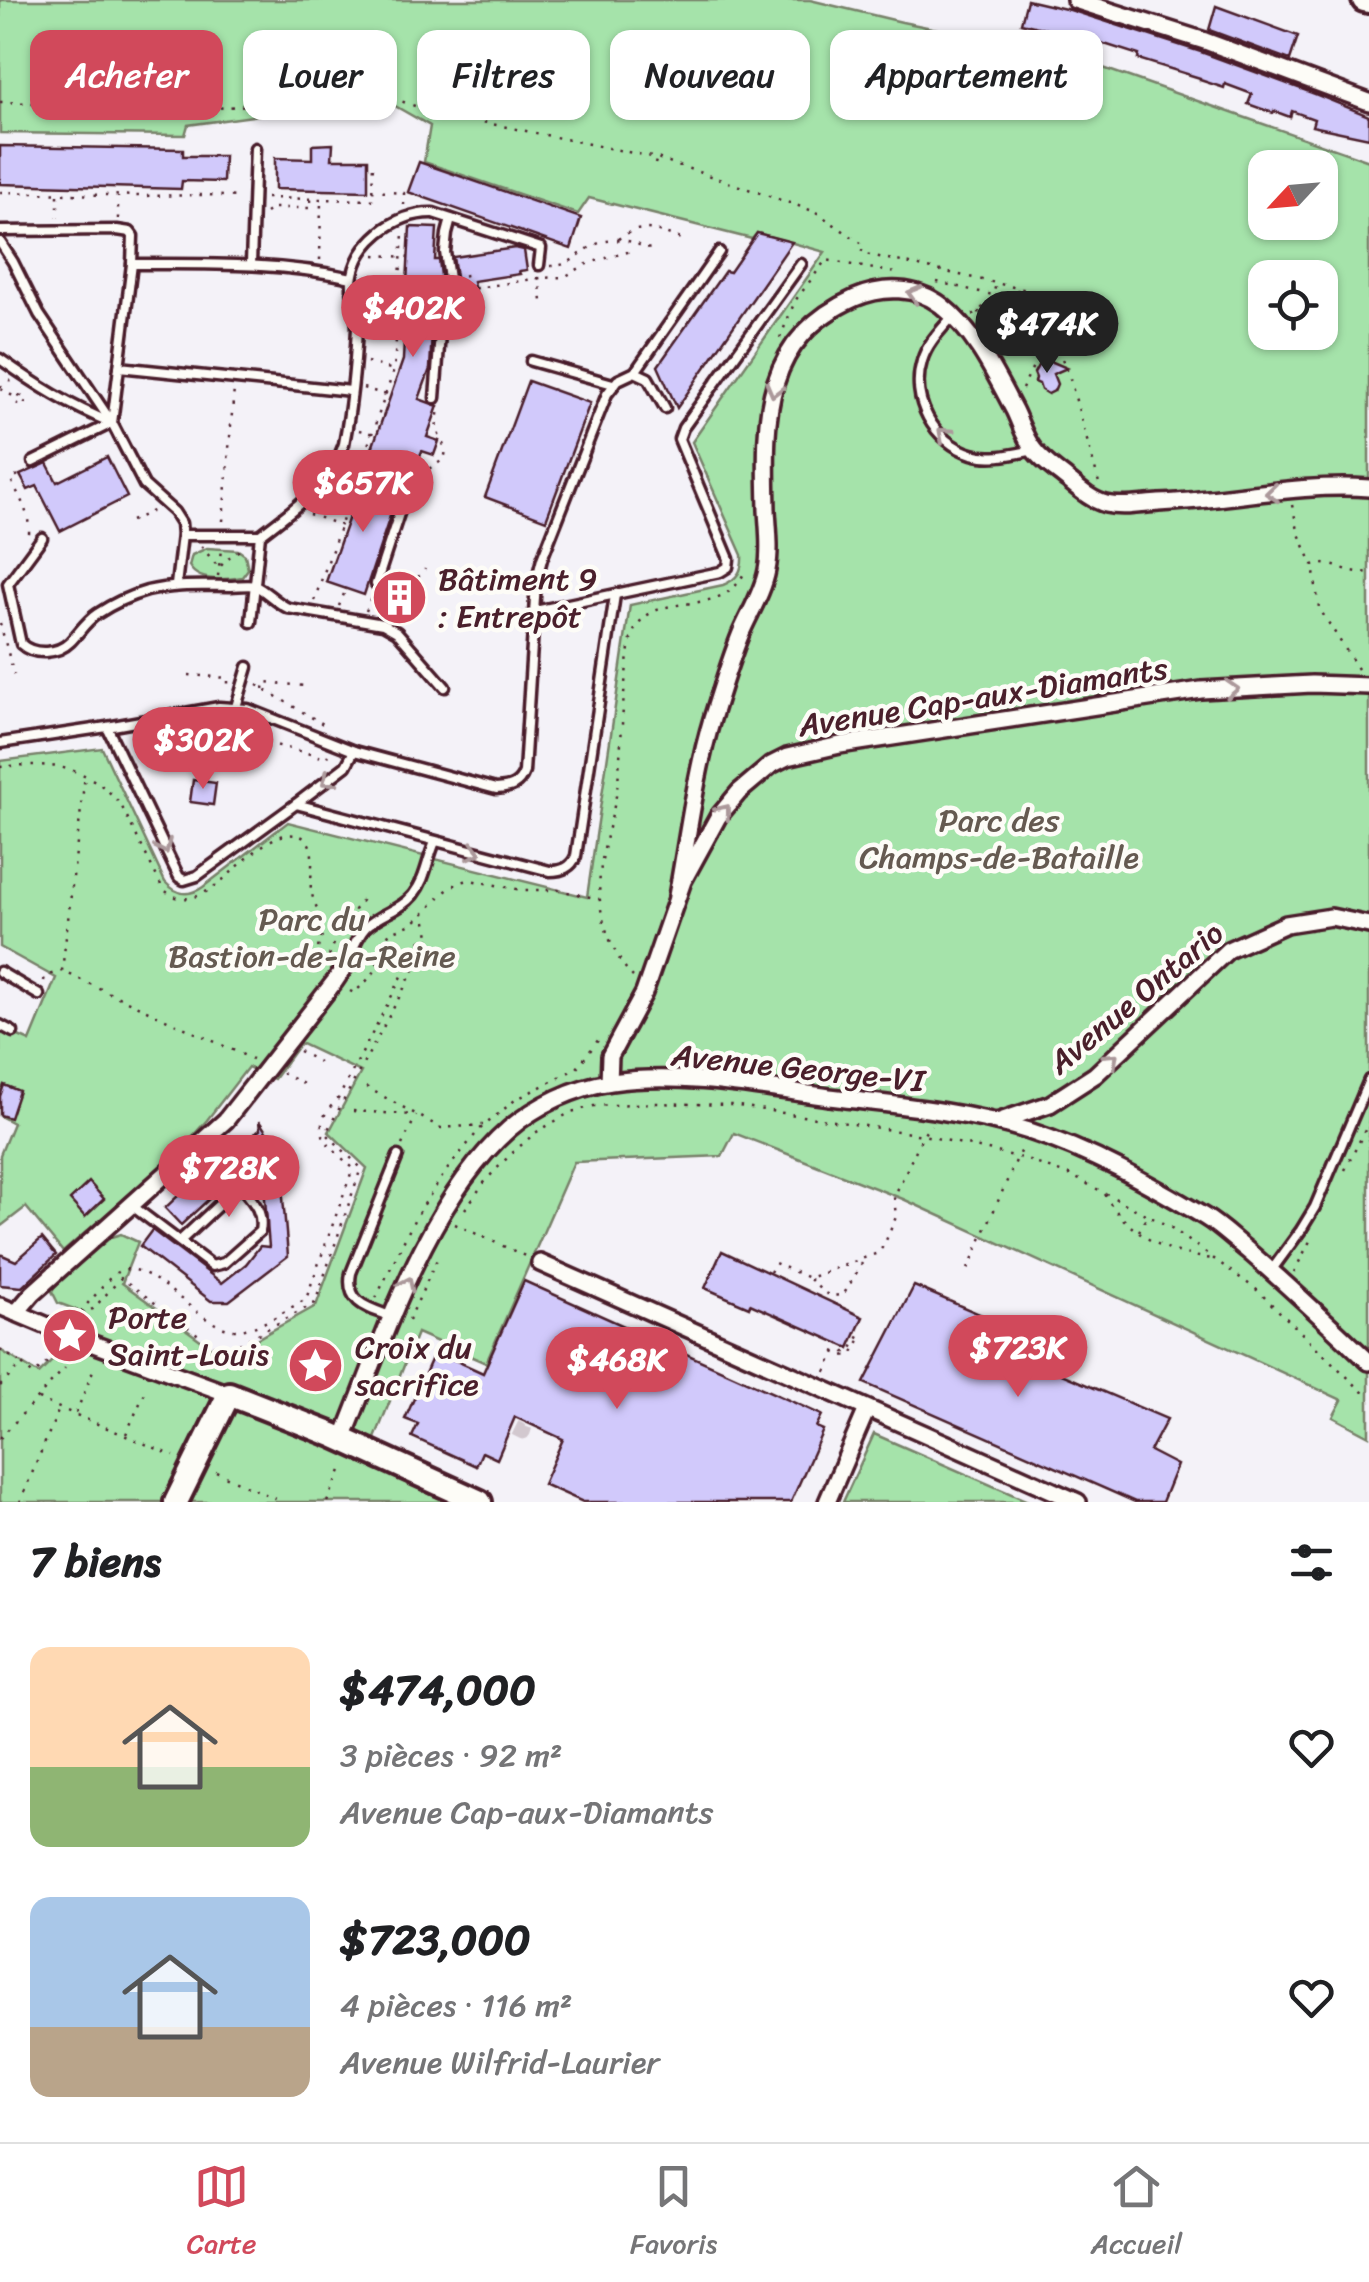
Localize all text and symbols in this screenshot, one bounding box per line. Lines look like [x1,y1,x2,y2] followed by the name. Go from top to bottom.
[30,30,223,120] chip: Acheter
[243,30,397,120] chip: Louer
[417,30,590,120] chip: Filtres
[610,30,810,120] chip: Nouveau
[830,30,1103,120] chip: Appartement
[1248,150,1338,240] north arrow
[1248,150,1338,350] map controls
[1248,260,1338,350] button: locate
[343,275,483,360] pin: $402K
[363,279,463,336] text: $402K
[906,285,924,306] one-way arrow
[977,291,1117,376] pin: $474K
[997,295,1097,352] text: $474K
[764,381,785,398] one-way arrow
[937,427,955,445] one-way arrow
[293,450,433,535] pin: $657K
[315,454,412,511] text: $657K
[1263,482,1279,503] one-way arrow
[438,551,597,645] place label: Bâtiment 9 : Entrepôt
[369,567,429,627] building icon: Bâtiment 9 : Entrepôt
[793,640,1172,755] street label: Avenue Cap-aux-Diamants
[1224,678,1240,699] one-way arrow
[133,707,273,792] pin: $302K
[154,711,252,768] text: $302K
[321,768,339,785] one-way arrow
[859,792,1139,886] park label: Parc des Champs-de-Bataille
[712,804,729,822] one-way arrow
[152,837,172,855] one-way arrow
[465,840,482,861] one-way arrow
[168,891,456,985] park label: Parc du Bastion-de-la-Reine
[1034,907,1237,1090] street label: Avenue Ontario
[668,1026,930,1110] street label: Avenue George-VI
[1100,1053,1118,1071] one-way arrow
[159,1135,299,1220] pin: $728K
[180,1139,278,1196] text: $728K
[395,1277,415,1295] one-way arrow
[108,1289,269,1383] place label: Porte Saint-Louis
[39,1305,99,1365] place icon: Porte Saint-Louis
[948,1315,1088,1400] pin: $723K
[354,1319,479,1413] place label: Croix du sacrifice
[970,1319,1066,1376] text: $723K
[547,1327,687,1412] pin: $468K
[568,1331,666,1388] text: $468K
[286,1335,346,1395] place icon: Croix du sacrifice
[30,1525,161,1599] text: 7 biens
[1284,1535,1339,1590] icon: filters
[340,1653,536,1727] text: $474,000
[110,1687,230,1807] icon: home
[1284,1720,1339,1775] icon: heart
[340,1727,562,1784] text: 3 pièces · 92 m²
[340,1784,713,1841] text: Avenue Cap-aux-Diamants
[340,1903,530,1977] text: $723,000
[110,1937,230,2057] icon: home
[1284,1970,1339,2025] icon: heart
[340,1977,572,2034] text: 4 pièces · 116 m²
[340,2034,659,2091] text: Avenue Wilfrid-Laurier
[187,2159,256,2268] tab: Carte
[630,2159,717,2268] tab: Favoris
[1091,2159,1182,2268] tab: Accueil

